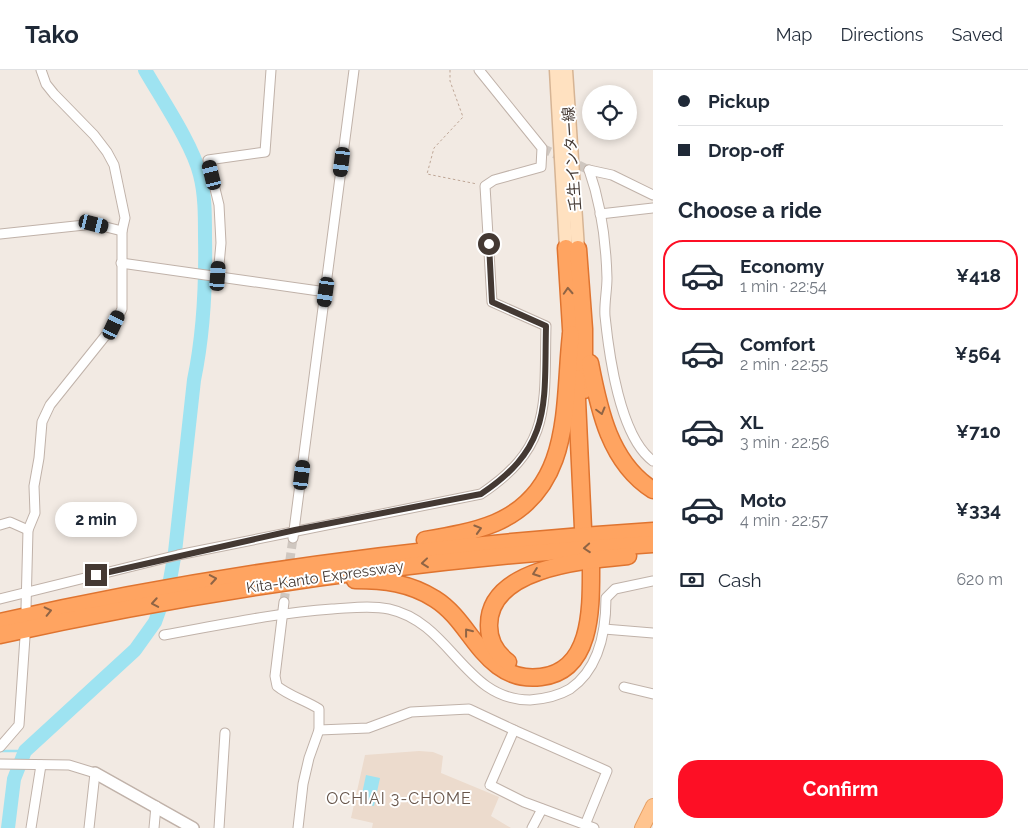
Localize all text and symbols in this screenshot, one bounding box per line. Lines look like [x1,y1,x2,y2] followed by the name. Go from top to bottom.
[25,20,79,49] text: Tako
[776,24,812,45] text: Map
[840,24,924,45] text: Directions
[952,24,1003,45] text: Saved
[582,85,637,140] map controls
[582,85,637,140] button: locate
[708,90,770,112] text: Pickup
[559,106,585,212] street label: 壬生インター線
[708,139,784,161] text: Drop-off
[332,146,351,178] car
[201,159,222,191] car
[678,197,822,223] text: Choose a ride
[77,213,110,235] car
[478,233,500,255] route start
[680,253,725,298] icon: car
[740,255,824,277] text: Economy
[209,261,226,291] car
[956,264,1001,286] text: ¥418
[316,276,335,308] car
[740,277,827,296] text: 1 min · 22:54
[563,287,574,295] one-way arrow
[100,308,127,342] car
[680,331,725,376] icon: car
[740,333,815,355] text: Comfort
[955,342,1001,364] text: ¥564
[740,355,828,374] text: 2 min · 22:55
[595,406,606,415] one-way arrow
[680,409,725,454] icon: car
[740,411,763,433] text: XL
[956,420,1001,442] text: ¥710
[740,433,829,452] text: 3 min · 22:56
[292,459,311,491] car
[680,487,725,532] icon: car
[740,489,786,511] text: Moto
[955,498,1001,520] text: ¥334
[55,502,137,538] callout: 2 min
[75,510,117,529] text: 2 min
[740,511,828,530] text: 4 min · 22:57
[473,524,481,534] one-way arrow
[583,543,591,554] one-way arrow
[245,557,405,597] street label: Kita-Kanto Expressway
[421,557,429,568] one-way arrow
[85,564,107,586] route end
[678,566,706,594] icon: cash
[532,567,541,577] one-way arrow
[718,569,762,591] text: Cash
[956,570,1003,589] text: 620 m
[209,575,218,585] one-way arrow
[151,597,159,607] one-way arrow
[43,606,52,617] one-way arrow
[465,629,474,638] one-way arrow
[678,760,1003,818] button: Confirm
[326,789,472,808] district label: OCHIAI 3-CHOME

